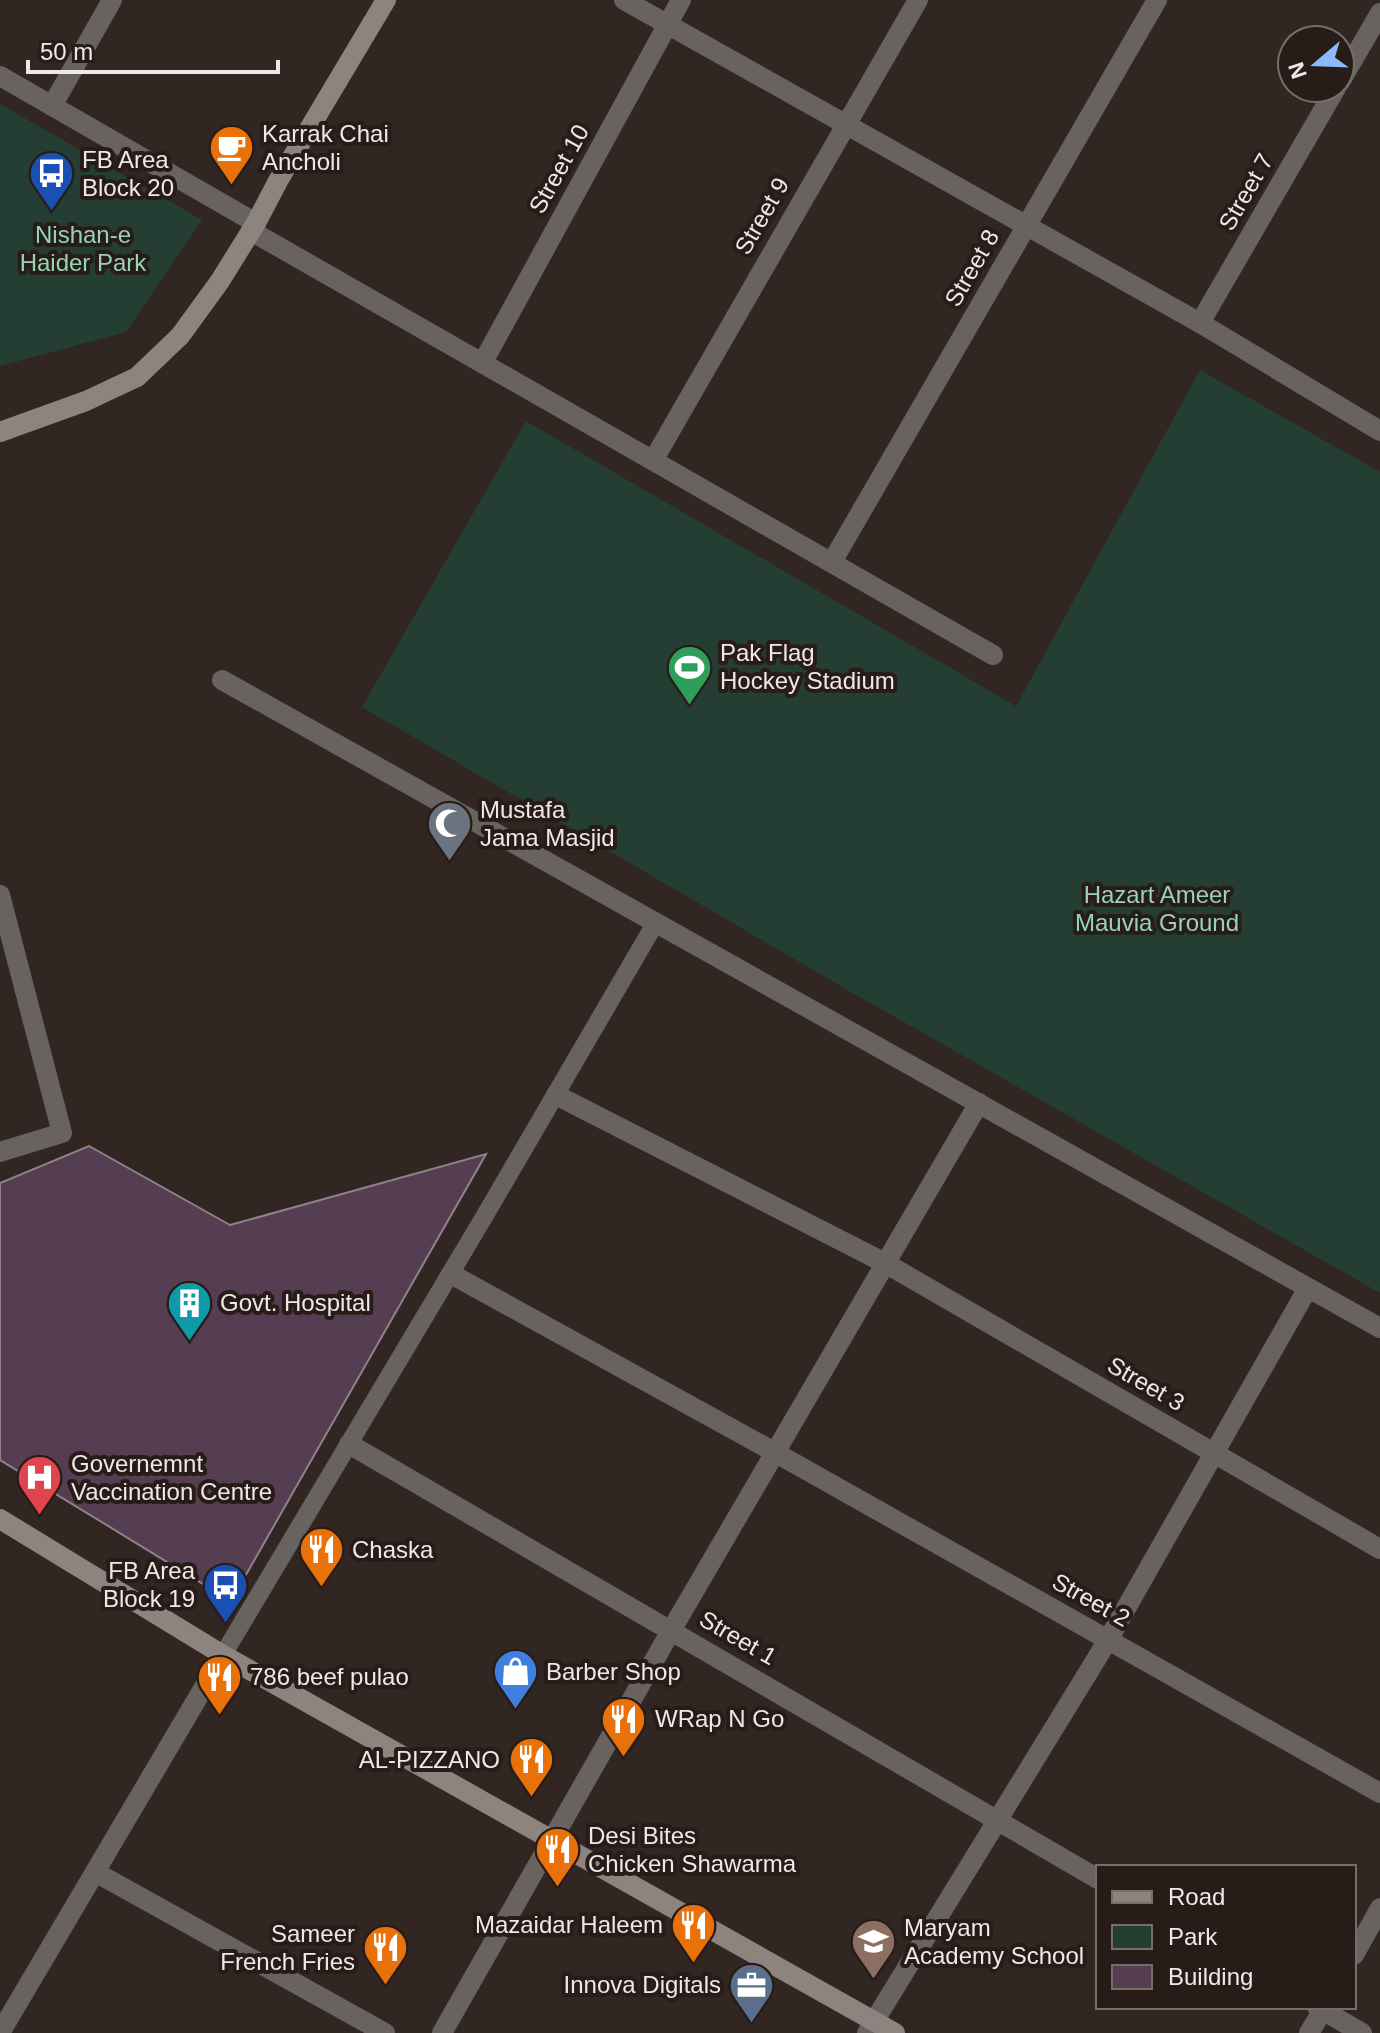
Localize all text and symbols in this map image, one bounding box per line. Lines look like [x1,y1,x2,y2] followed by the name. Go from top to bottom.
[28,24,278,74] scale bar
[1276,24,1356,104] north arrow
[40,38,93,65] text: 50 m
[1283,59,1312,82] text: N
[262,120,389,175] place label: Karrak Chai Ancholi
[523,120,594,218] street label: Street 10
[207,124,255,187] cafe icon: Karrak Chai Ancholi
[82,146,174,201] place label: FB Area Block 20
[1213,149,1278,235] street label: Street 7
[27,150,75,213] bus stop icon: FB Area Block 20
[729,173,794,259] street label: Street 9
[20,221,147,276] park label: Nishan-e Haider Park
[939,225,1004,311] street label: Street 8
[720,639,895,694] place label: Pak Flag Hockey Stadium
[665,643,713,706] sports icon: Pak Flag Hockey Stadium
[480,796,615,851] place label: Mustafa Jama Masjid
[425,800,473,863] mosque icon: Mustafa Jama Masjid
[1075,881,1239,936] park label: Hazart Ameer Mauvia Ground
[165,1279,213,1342] building icon: Govt. Hospital
[220,1289,371,1316] place label: Govt. Hospital
[1103,1351,1189,1416] street label: Street 3
[71,1450,272,1505] place label: Governemnt Vaccination Centre
[16,1454,64,1517] hospital icon: Governemnt Vaccination Centre
[297,1526,345,1589] restaurant icon: Chaska
[352,1536,434,1563] place label: Chaska
[103,1557,196,1612] place label: FB Area Block 19
[202,1561,250,1624] bus stop icon: FB Area Block 19
[1048,1567,1135,1632] street label: Street 2
[695,1605,781,1670] street label: Street 1
[491,1648,539,1711] shop icon: Barber Shop
[195,1653,243,1716] restaurant icon: 786 beef pulao
[546,1658,681,1685] place label: Barber Shop
[250,1663,409,1690] place label: 786 beef pulao
[600,1695,648,1758] restaurant icon: WRap N Go
[655,1705,784,1732] place label: WRap N Go
[507,1736,555,1799] restaurant icon: AL-PIZZANO
[359,1746,500,1773] place label: AL-PIZZANO
[588,1822,797,1877] place label: Desi Bites Chicken Shawarma
[533,1826,581,1889] restaurant icon: Desi Bites Chicken Shawarma
[1096,1865,1356,2009] legend
[1168,1883,1225,1910] text: Road
[670,1901,718,1964] restaurant icon: Mazaidar Haleem
[475,1911,663,1938] place label: Mazaidar Haleem
[904,1914,1084,1969] place label: Maryam Academy School
[849,1918,897,1981] school or university icon: Maryam Academy School
[220,1920,355,1975] place label: Sameer French Fries
[1168,1923,1218,1950] text: Park
[362,1924,410,1987] restaurant icon: Sameer French Fries
[728,1961,776,2024] office icon: Innova Digitals
[1168,1963,1253,1990] text: Building
[564,1971,721,1998] place label: Innova Digitals

